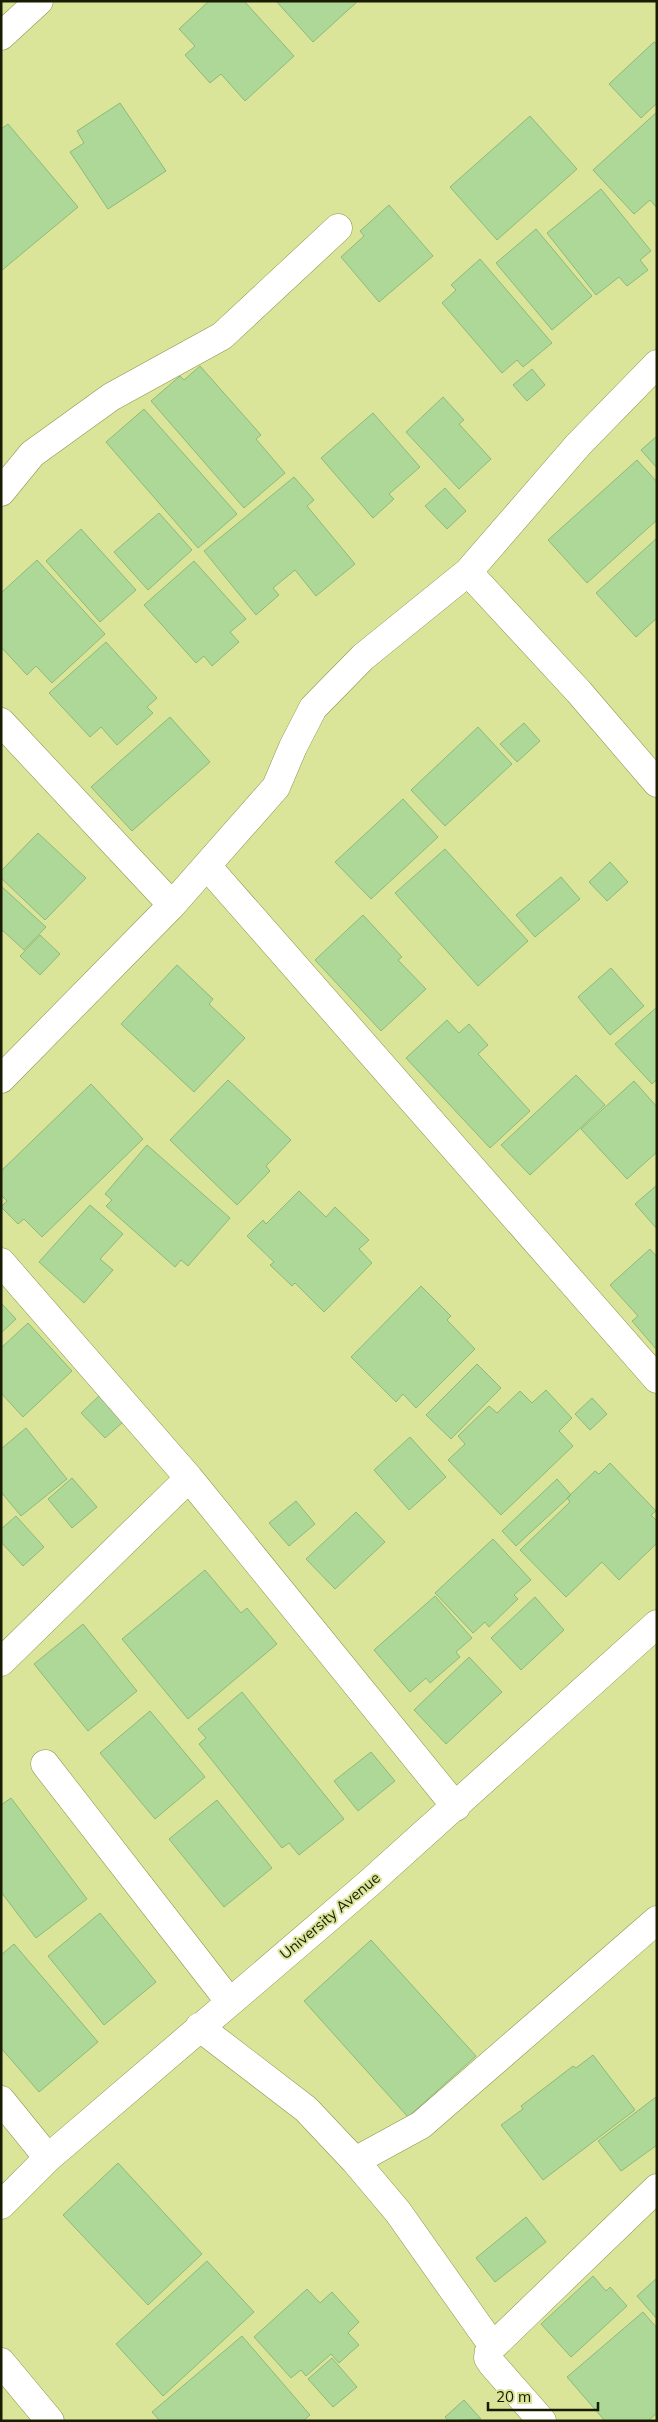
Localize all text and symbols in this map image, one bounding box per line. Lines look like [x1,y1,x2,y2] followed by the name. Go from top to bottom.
[276,1868,384,1963] street label: University Avenue
[488,2380,598,2412] scale bar
[496,2387,531,2406] text: 20 m

